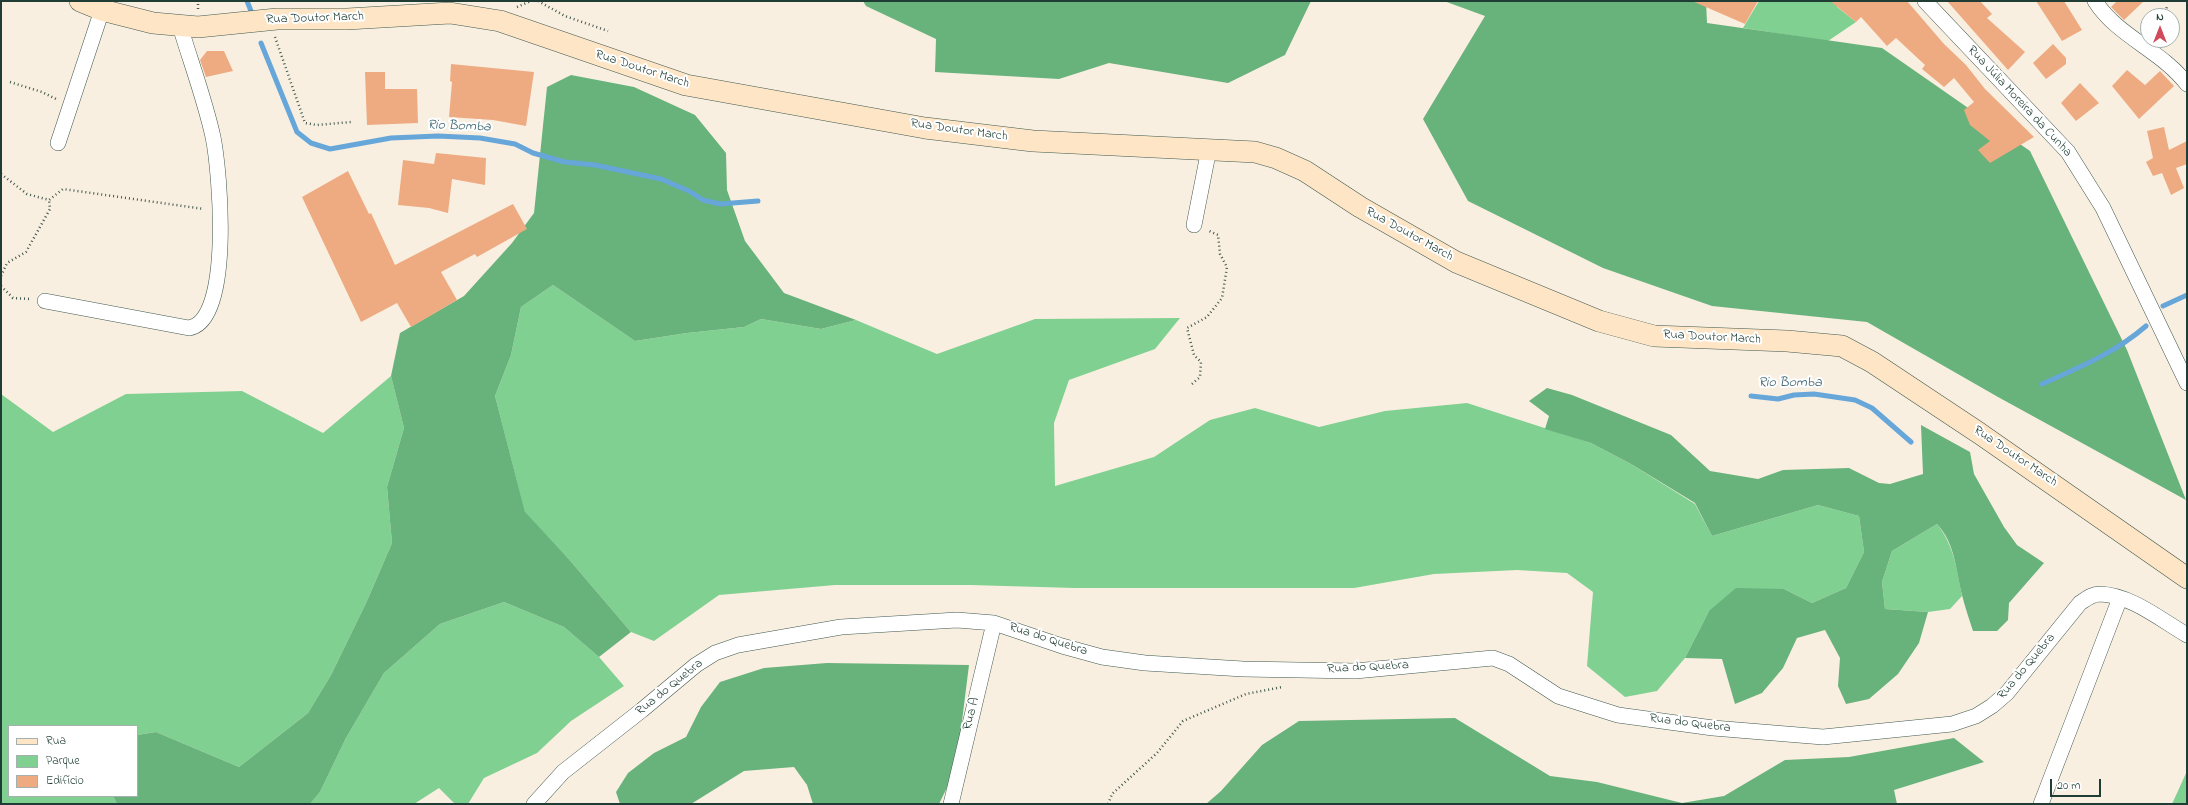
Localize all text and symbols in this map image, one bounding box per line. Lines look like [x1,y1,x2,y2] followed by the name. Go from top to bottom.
[2140,8,2180,48] north arrow
[266,9,364,29] street label: Rua Doutor March
[2156,9,2164,25] text: N
[1963,43,2075,161] street label: Rua Júlia Moreira da Cunha
[593,47,691,93] street label: Rua Doutor March
[909,116,1009,146] street label: Rua Doutor March
[427,117,491,137] water label: Rio Bomba
[1362,204,1456,266] street label: Rua Doutor March
[1663,328,1761,348] street label: Rua Doutor March
[1758,376,1822,392] water label: Rio Bomba
[1970,423,2060,491] street label: Rua Doutor March
[1007,620,1089,660] street label: Rua do Quebra
[1995,631,2059,703] street label: Rua do Quebra
[633,656,707,720] street label: Rua do Quebra
[1327,658,1409,678] street label: Rua do Quebra
[960,696,984,732] street label: Rua A
[1649,711,1731,737] street label: Rua do Quebra
[8,725,138,797] legend
[46,732,66,750] text: Rua
[46,752,80,770] text: Parque
[2052,771,2103,797] scale bar
[46,772,84,790] text: Edifício
[2057,777,2080,795] text: 20 m

